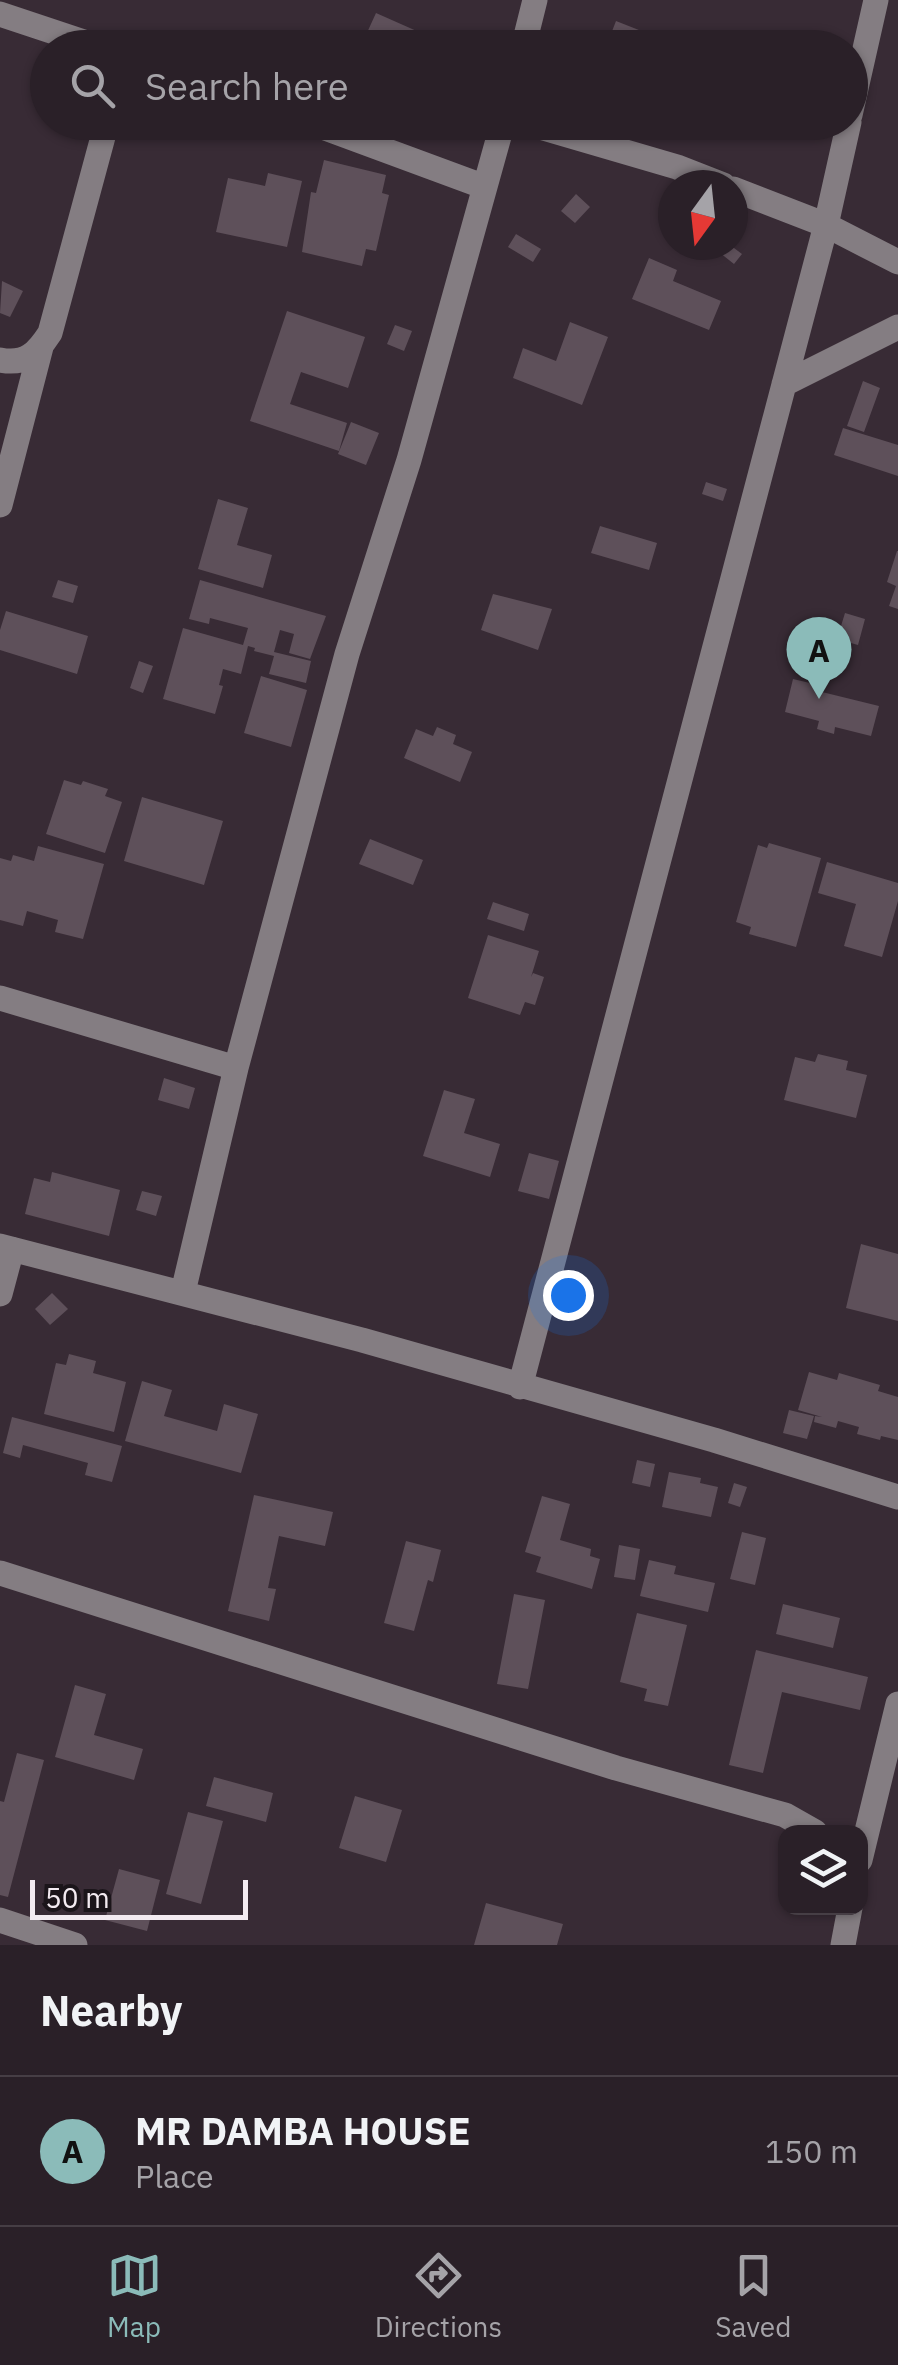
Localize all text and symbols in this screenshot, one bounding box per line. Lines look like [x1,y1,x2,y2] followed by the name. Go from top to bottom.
[30,30,868,140] search box
[65,58,120,113] icon: search
[145,61,349,110] text: Search here
[658,170,748,260] north arrow
[786,616,852,699] pin: A
[543,1270,594,1321] your location
[778,1825,868,1915] map controls
[778,1825,868,1915] button: layers
[30,1875,248,1920] scale bar
[45,1879,110,1916] text: 50 m
[40,1983,182,2038] text: Nearby
[135,2106,471,2155] text: MR DAMBA HOUSE
[62,2130,83,2172] text: A
[765,2130,858,2172] text: 150 m
[135,2155,214,2197] text: Place
[107,2248,162,2345] tab: Map
[375,2248,502,2345] tab: Directions
[715,2248,791,2345] tab: Saved

